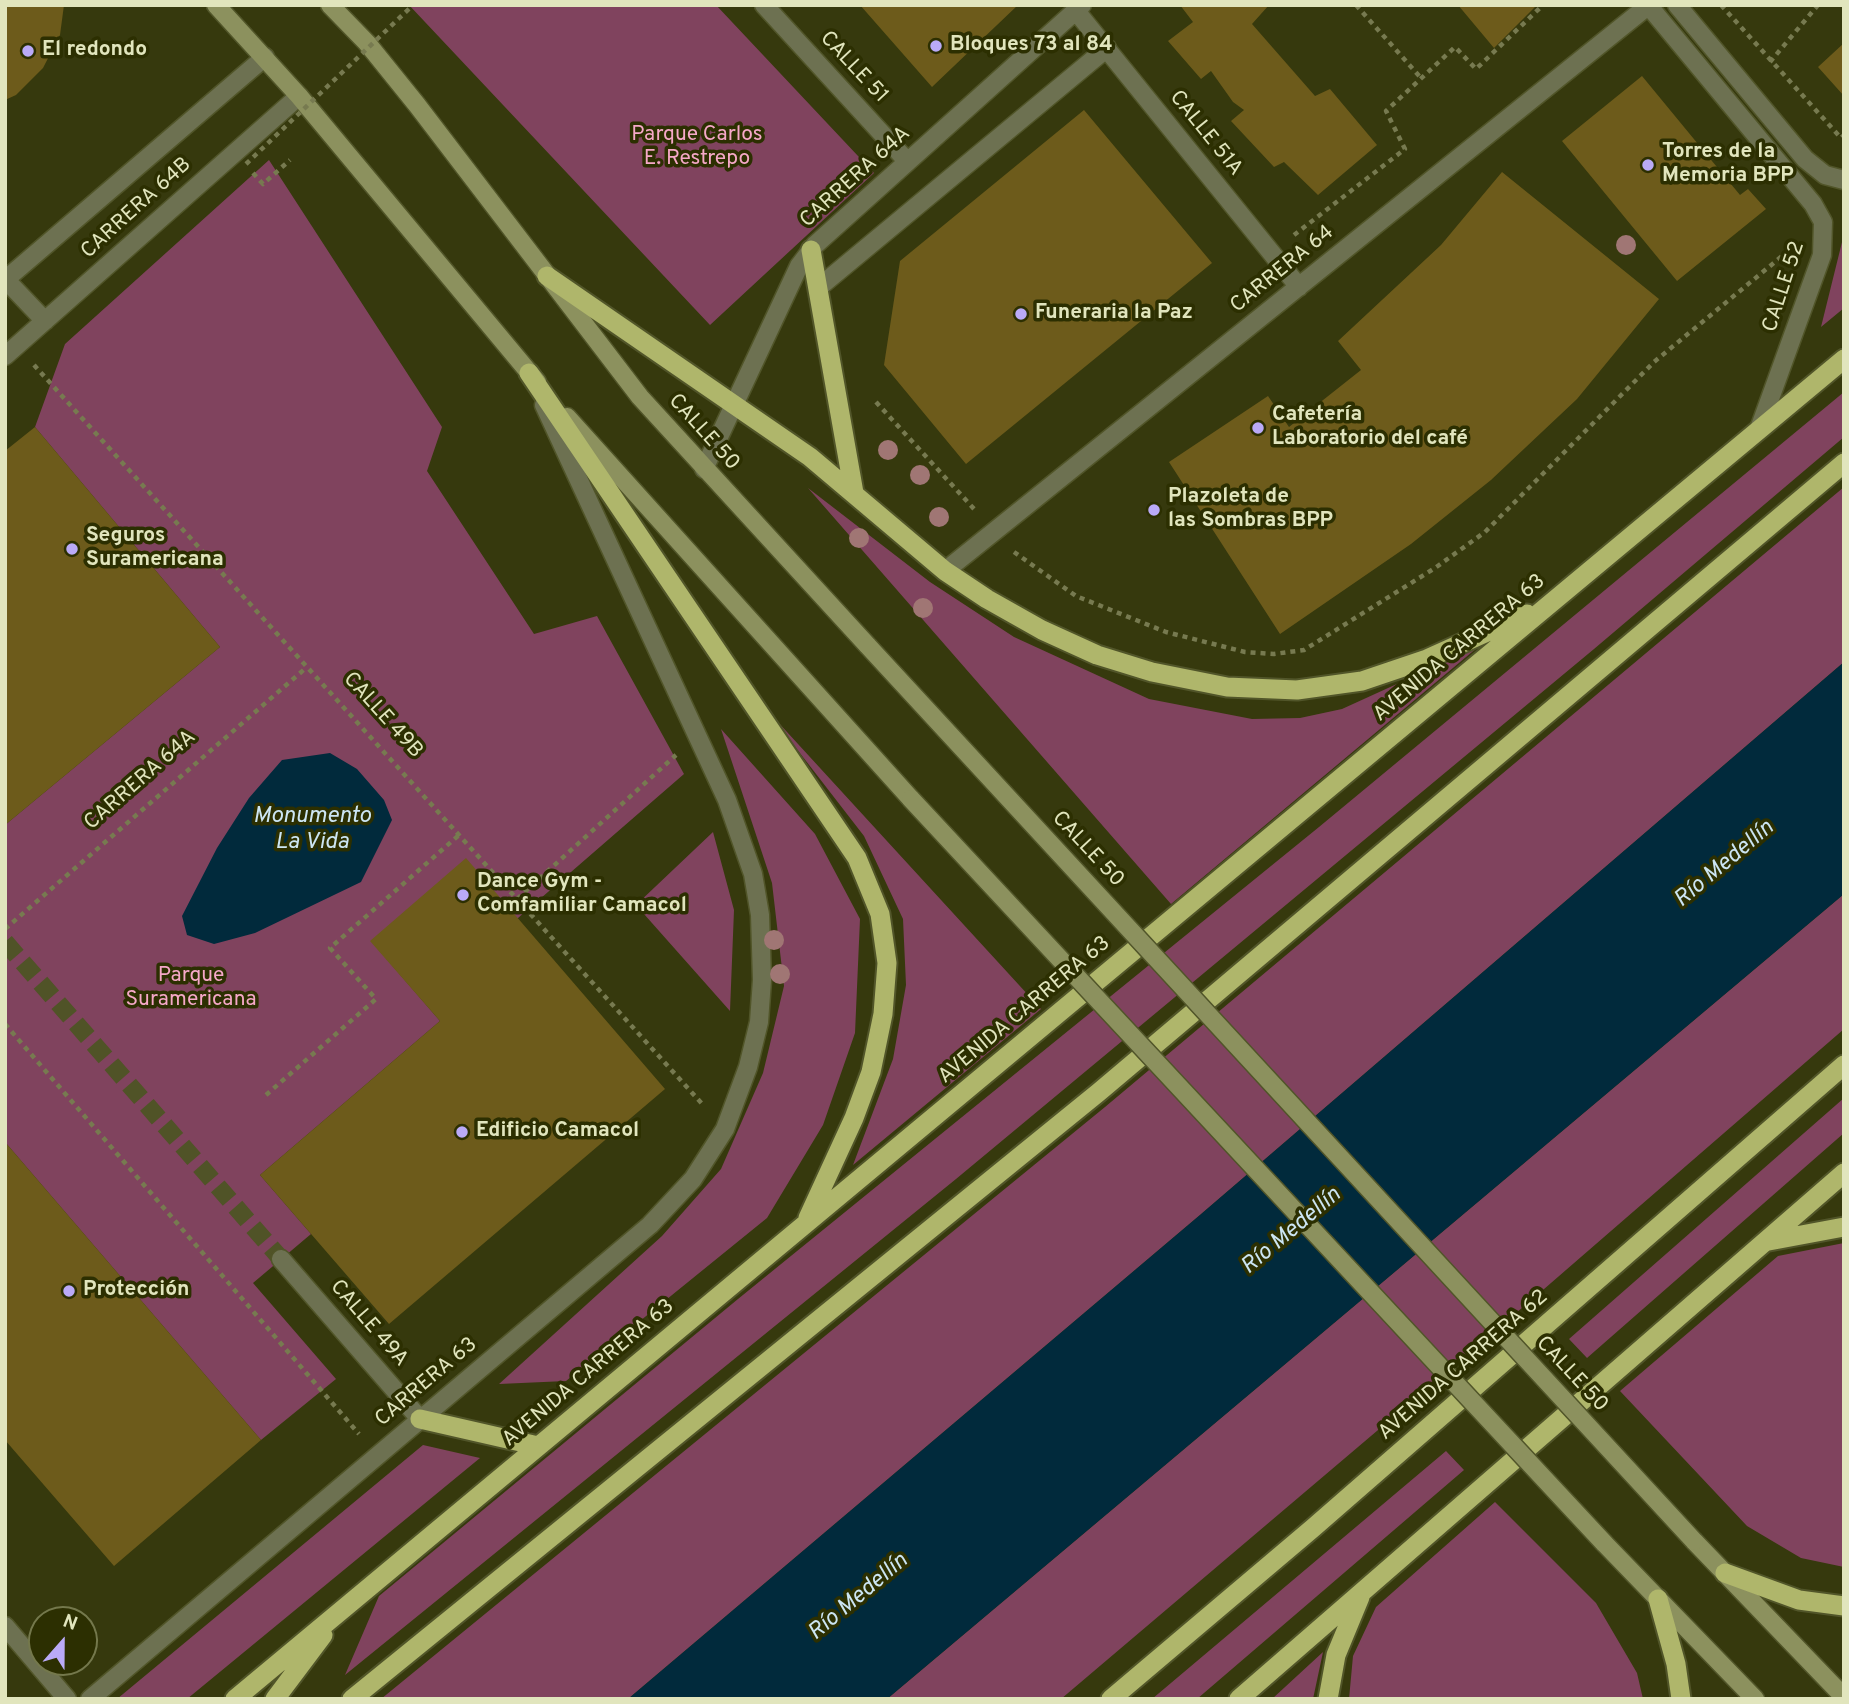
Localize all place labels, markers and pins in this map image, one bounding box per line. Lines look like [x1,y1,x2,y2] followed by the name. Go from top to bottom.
[950,33,1113,59] place label: Bloques 73 al 84
[42,38,147,64] place label: El redondo
[928,38,944,54] marker: Bloques 73 al 84
[20,43,36,59] marker: El redondo
[1662,140,1794,190] place label: Torres de la Memoria BPP
[1640,157,1656,173] marker: Torres de la Memoria BPP
[1035,301,1193,327] place label: Funeraria la Paz
[1013,306,1029,322] marker: Funeraria la Paz
[1272,403,1468,453] place label: Cafetería Laboratorio del café
[1250,420,1266,436] marker: Cafetería Laboratorio del café
[1168,485,1333,535] place label: Plazoleta de las Sombras BPP
[1146,502,1162,518] marker: Plazoleta de las Sombras BPP
[86,524,224,574] place label: Seguros Suramericana
[64,541,80,557] marker: Seguros Suramericana
[477,870,687,920] place label: Dance Gym - Comfamiliar Camacol
[455,887,471,903] marker: Dance Gym - Comfamiliar Camacol
[476,1119,639,1145] place label: Edificio Camacol
[454,1124,470,1140] marker: Edificio Camacol
[83,1278,189,1304] place label: Protección
[61,1283,77,1299] marker: Protección

